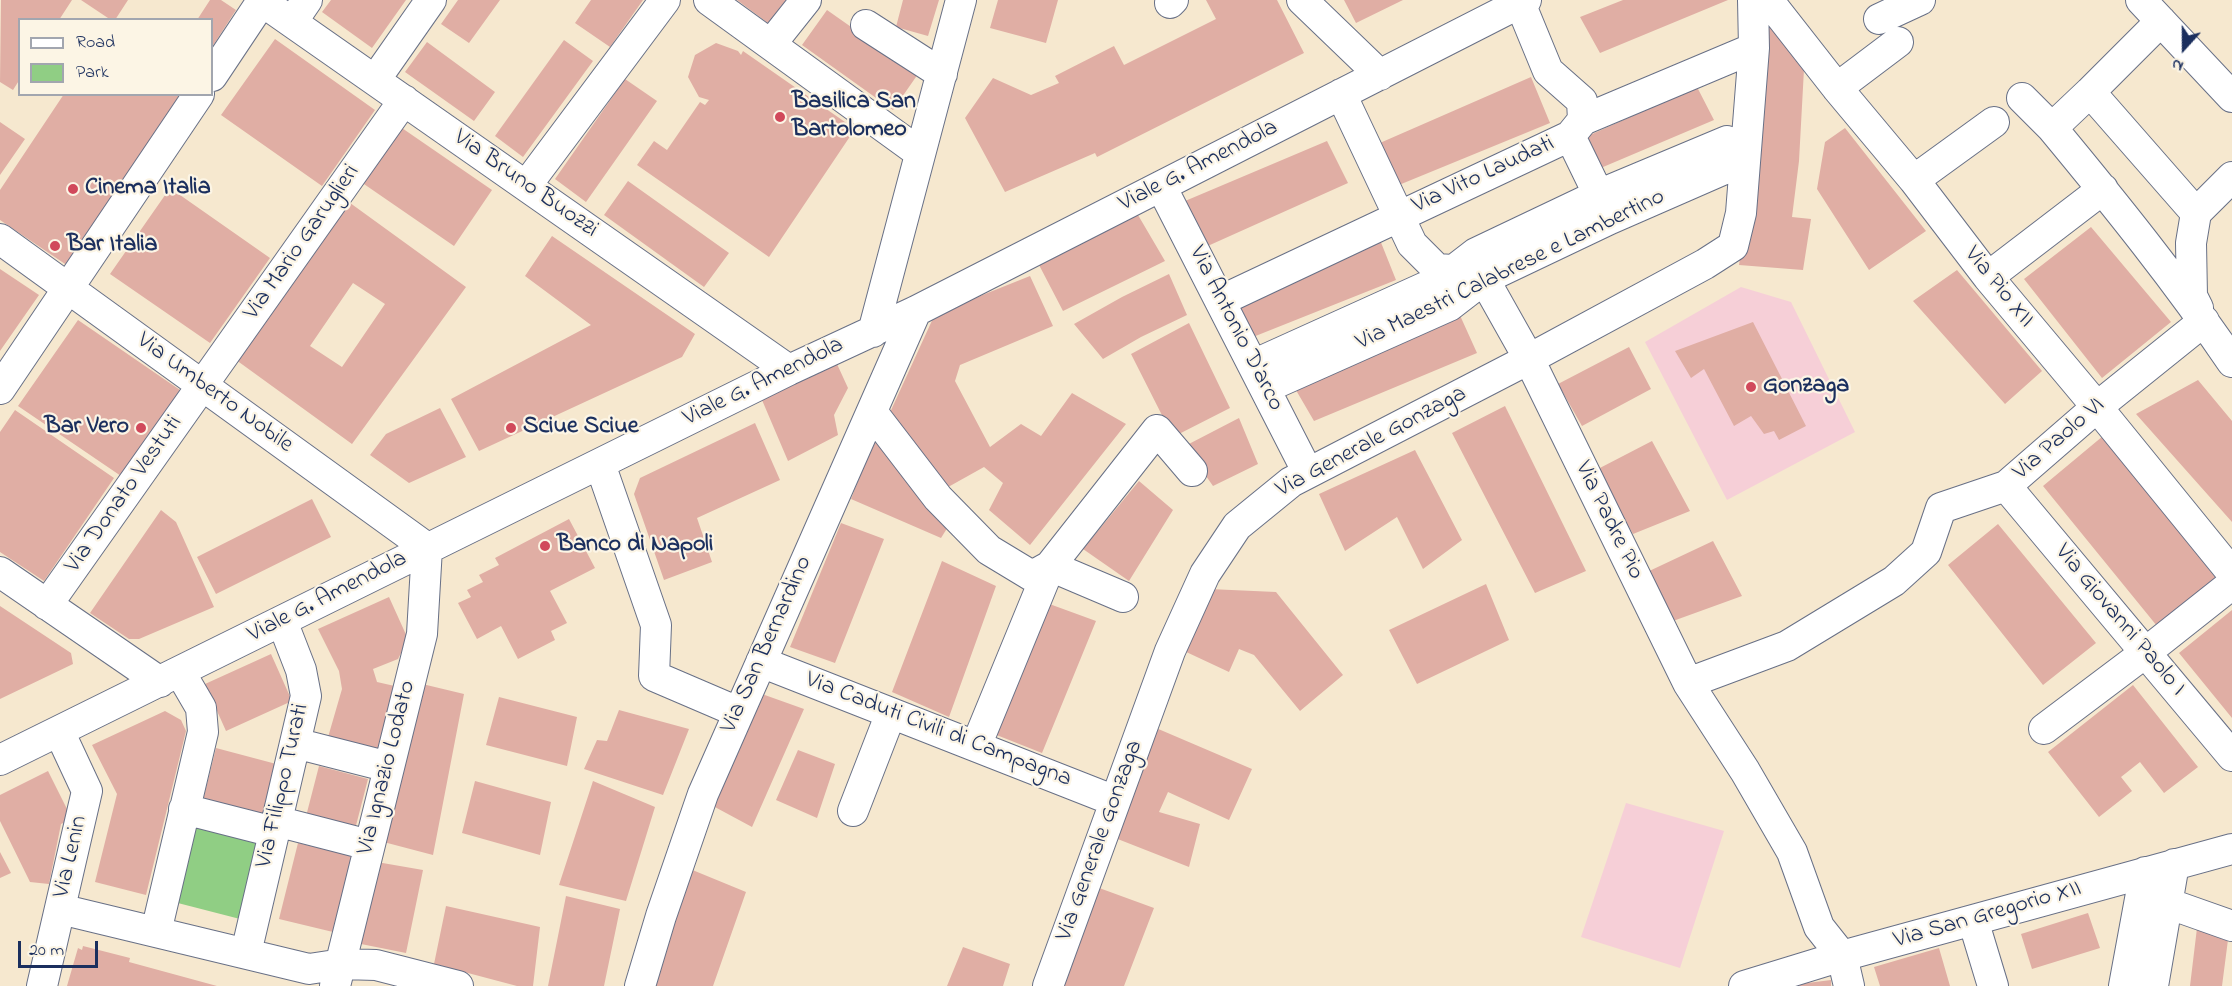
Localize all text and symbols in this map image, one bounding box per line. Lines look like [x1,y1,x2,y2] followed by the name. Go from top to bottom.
[18,18,213,96] legend
[2154,18,2214,78] north arrow
[76,30,115,56] text: Road
[2168,52,2187,78] text: N
[76,60,109,86] text: Park
[792,89,916,145] place label: Basilica San Bartolomeo
[773,110,787,124] marker: Basilica San Bartolomeo
[1115,115,1283,219] street label: Viale G. Amendola
[447,124,603,246] street label: Via Bruno Buozzi
[1408,131,1560,221] street label: Via Vito Laudati
[239,160,367,326] street label: Via Mario Garuglieri
[85,175,211,203] place label: Cinema Italia
[66,182,80,196] marker: Cinema Italia
[1352,184,1670,358] street label: Via Maestri Calabrese e Lambertino
[67,232,158,260] place label: Bar Italia
[48,239,62,253] marker: Bar Italia
[1181,242,1289,416] street label: Via Antonio D'arco
[1957,242,2039,334] street label: Via Pio XII
[130,327,298,461] street label: Via Umberto Nobile
[679,332,849,434] street label: Viale G. Amendola
[1763,373,1849,401] place label: Gonzaga
[1744,380,1758,394] marker: Gonzaga
[1272,381,1472,505] street label: Via Generale Gonzaga
[2008,392,2112,488] street label: Via Paolo VI
[60,411,190,579] street label: Via Donato Vestuti
[44,414,129,442] place label: Bar Vero
[523,414,639,442] place label: Sciue Sciue
[134,421,148,435] marker: Bar Vero
[504,421,518,435] marker: Sciue Sciue
[1567,457,1649,585] street label: Via Padre Pio
[557,532,713,560] place label: Banco di Napoli
[538,539,552,553] marker: Banco di Napoli
[2047,539,2191,703] street label: Via Giovanni Paolo I
[244,546,412,650] street label: Viale G. Amendola
[716,552,820,738] street label: Via San Bernardino
[801,667,1075,795] street label: Via Caduti Civili di Campagna
[352,678,424,858] street label: Via Ignazio Lodato
[251,701,317,871] street label: Via Filippo Turati
[1051,737,1151,945] street label: Via Generale Gonzaga
[49,813,95,901] street label: Via Lenin
[1891,875,2085,957] street label: Via San Gregorio XII
[21,929,100,967] scale bar
[29,938,64,964] text: 20 m

